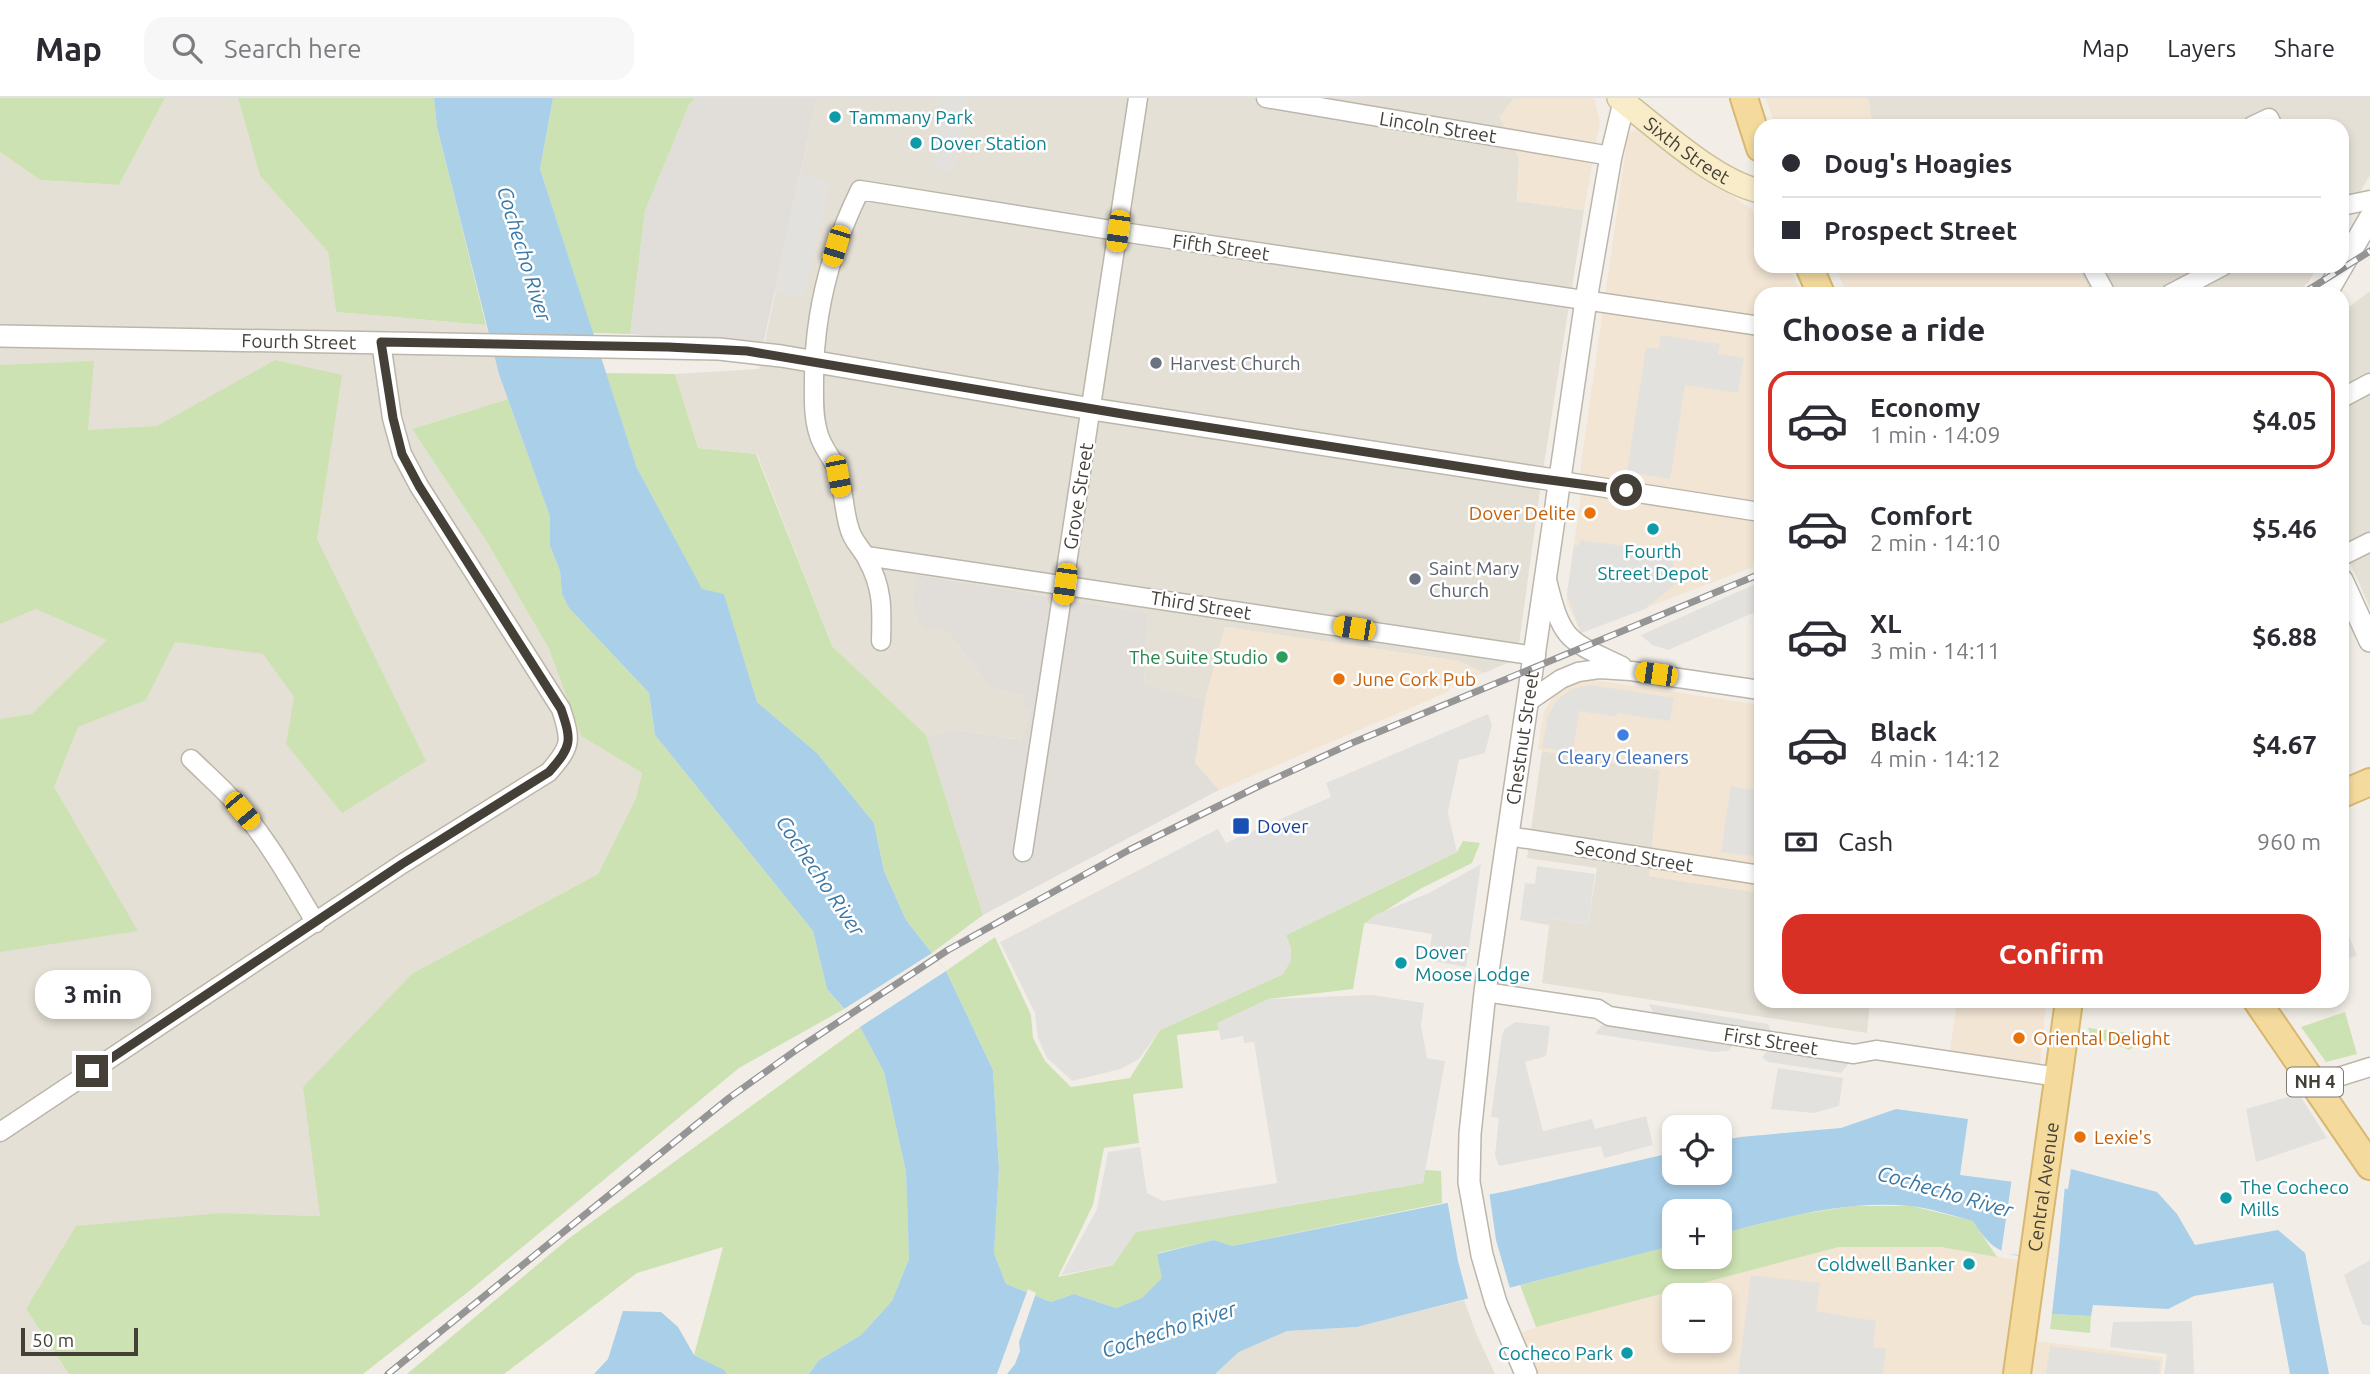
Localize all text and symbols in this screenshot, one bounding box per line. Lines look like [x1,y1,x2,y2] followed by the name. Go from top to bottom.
[144,17,634,80] search box
[168,29,206,67] icon: search
[35,30,102,67] text: Map
[224,34,362,63] text: Search here
[2082,35,2129,62] text: Map
[2167,35,2236,62] text: Layers
[2274,35,2335,62] text: Share
[849,106,974,128] place label: Tammany Park
[1378,107,1499,147] street label: Lincoln Street
[827,109,843,125] marker: Tammany Park
[1640,112,1734,189] street label: Sixth Street
[930,132,1047,154] place label: Dover Station
[908,135,924,151] marker: Dover Station
[1824,149,2012,178] text: Doug's Hoagies
[493,183,557,325] water label: Cochecho River
[1105,209,1132,253] car
[1824,216,2017,245] text: Prospect Street
[820,223,853,269] car
[1171,229,1271,265] street label: Fifth Street
[1782,311,1985,347] text: Choose a ride
[241,329,357,353] street label: Fourth Street
[1170,352,1301,374] place label: Harvest Church
[1148,355,1164,371] marker: Harvest Church
[1786,389,1849,452] icon: car
[1870,393,1980,422] text: Economy
[2252,406,2317,435] text: $4.05
[1870,422,2001,447] text: 1 min · 14:09
[1059,440,1097,551] street label: Grove Street
[824,453,853,499] car
[1610,474,1642,506] route start
[1786,497,1849,560] icon: car
[1870,501,1973,530] text: Comfort
[1469,502,1576,524] place label: Dover Delite
[1582,505,1598,521] marker: Dover Delite
[2252,514,2317,543] text: $5.46
[1645,521,1661,537] marker: Fourth Street Depot
[1870,530,2001,555] text: 2 min · 14:10
[1598,540,1709,584] place label: Fourth Street Depot
[1429,557,1519,601] place label: Saint Mary Church
[1052,562,1079,606] car
[1407,571,1423,587] marker: Saint Mary Church
[1149,586,1253,624] street label: Third Street
[1786,605,1849,668] icon: car
[1870,609,1901,638] text: XL
[1332,614,1377,642] car
[2252,622,2317,651] text: $6.88
[1870,638,2001,663] text: 3 min · 14:11
[1129,646,1268,668] place label: The Suite Studio
[1274,649,1290,665] marker: The Suite Studio
[1634,661,1679,687] car
[1353,668,1476,690] place label: June Cork Pub
[1501,669,1543,806] street label: Chestnut Street
[1331,671,1347,687] marker: June Cork Pub
[1786,713,1849,776] icon: car
[1870,717,1937,746] text: Black
[1615,727,1631,743] marker: Cleary Cleaners
[2252,730,2317,759] text: $4.67
[1557,746,1689,768] place label: Cleary Cleaners
[1870,746,2001,771] text: 4 min · 14:12
[221,788,264,834] car
[772,811,870,941] water label: Cochecho River
[1257,815,1308,837] place label: Dover
[1231,816,1251,836] marker: Dover
[1782,823,1820,861] icon: cash
[1838,827,1893,856] text: Cash
[2257,829,2321,854] text: 960 m
[1573,836,1695,876] street label: Second Street
[1782,914,2321,994] button: Confirm
[1415,941,1530,985] place label: Dover Moose Lodge
[1393,955,1409,971] marker: Dover Moose Lodge
[34,970,150,1018] callout: 3 min
[64,982,122,1007] text: 3 min
[1722,1023,1820,1059] street label: First Street
[2033,1027,2171,1049] place label: Oriental Delight
[2011,1030,2027,1046] marker: Oriental Delight
[76,1055,108,1087] route end
[2287,1068,2343,1097] road number: NH 4
[1662,1115,1732,1353] map controls
[1662,1115,1732,1185] button: locate
[2023,1120,2063,1253] street label: Central Avenue
[2094,1126,2151,1148] place label: Lexie's
[2072,1129,2088,1145] marker: Lexie's
[1875,1160,2017,1222] water label: Cochecho River
[2240,1176,2349,1220] place label: The Cocheco Mills
[2218,1190,2234,1206] marker: The Cocheco Mills
[1662,1199,1732,1269] button: +
[1817,1253,1955,1275] place label: Coldwell Banker
[1961,1256,1977,1272] marker: Coldwell Banker
[1662,1283,1732,1353] button: −
[1098,1296,1240,1362] water label: Cochecho River
[21,1325,138,1357] scale bar
[32,1329,74,1351] text: 50 m
[1498,1342,1613,1364] place label: Cocheco Park
[1619,1345,1635,1361] marker: Cocheco Park

